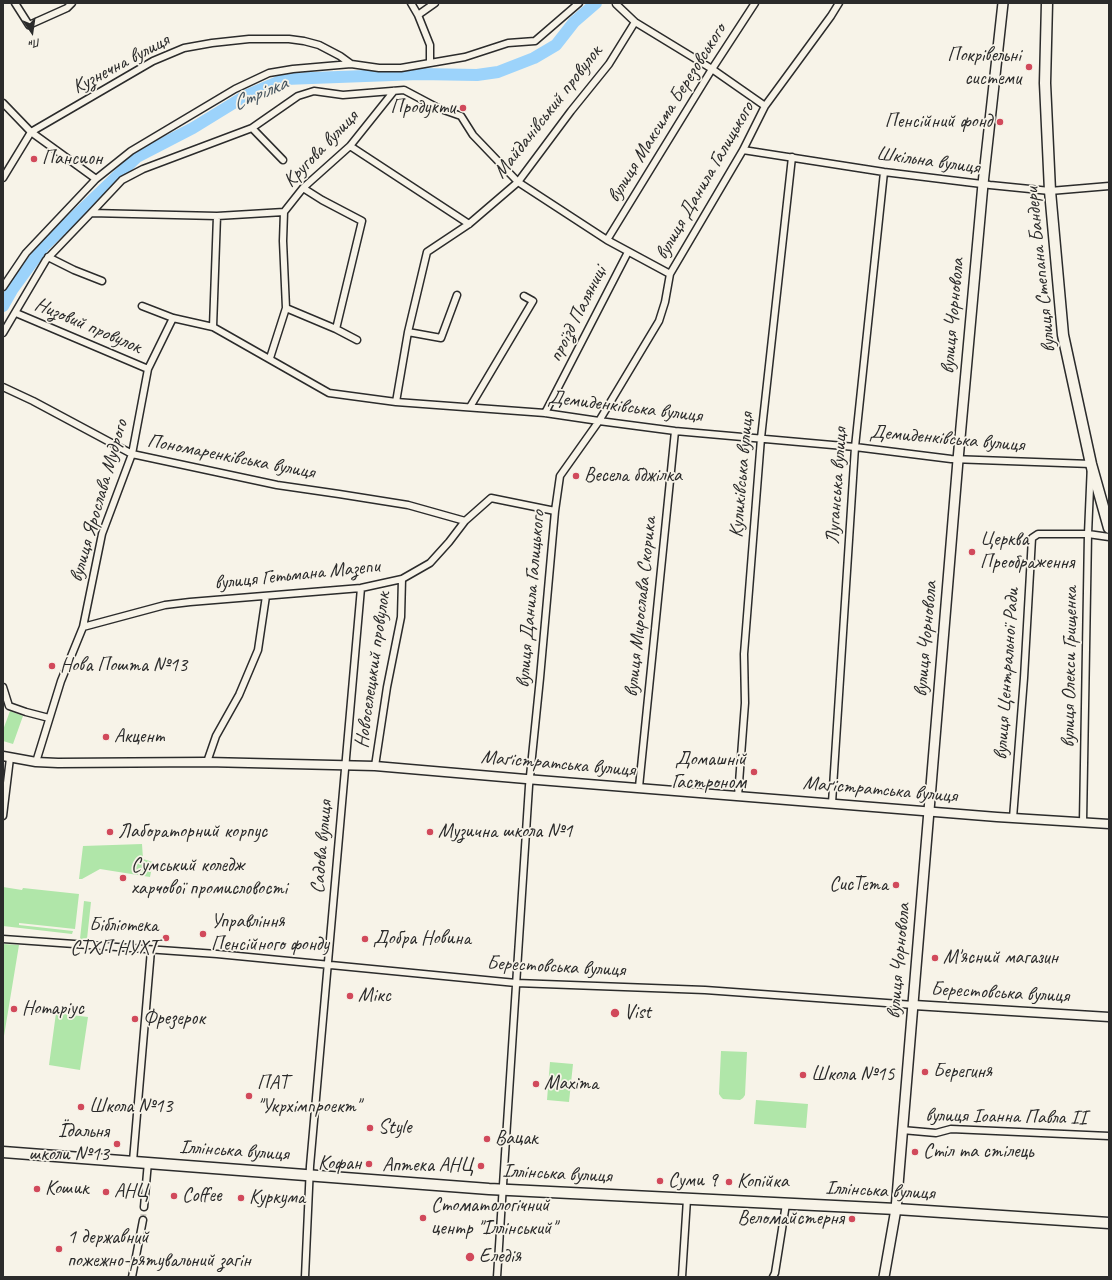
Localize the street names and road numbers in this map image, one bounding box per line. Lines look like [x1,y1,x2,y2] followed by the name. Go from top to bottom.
[602,19,732,207] street label: вулиця Максима Березовського
[68,28,174,100] street label: Кузнечна вулиця
[488,41,608,183] street label: Майданівський провулок
[650,98,760,264] street label: вулиця Данила Галицького
[278,105,364,193] street label: Кругова вулиця
[875,142,981,180] street label: Шкільна вулиця
[1020,186,1062,354] street label: вулиця Степана Бандери
[936,257,970,375] street label: вулиця Чорновола
[544,262,612,366] street label: проїзд Паляниці
[31,293,145,359] street label: Низовий провулок
[547,386,703,428] street label: Демиденківська вулиця
[725,411,759,539] street label: Куликівська вулиця
[64,417,134,585] street label: вулиця Ярослава Мудрого
[869,420,1025,458] street label: Демиденківська вулиця
[821,427,853,545] street label: Луганська вулиця
[145,429,317,485] street label: Пономаренківська вулиця
[511,509,551,689] street label: вулиця Данила Галицького
[620,516,662,698] street label: вулиця Мирослава Скорика
[213,554,381,596] street label: вулиця Гетьмана Мазепи
[909,580,943,698] street label: вулиця Чорновола
[1057,586,1083,748] street label: вулиця Олекси Грищенка
[989,587,1025,761] street label: вулиця Центральної Ради
[350,590,396,750] street label: Новоселецький провулок
[480,745,636,783] street label: Маґістратська вулиця
[802,771,958,809] street label: Маґістратська вулиця
[306,799,338,895] street label: Садова вулиця
[882,902,916,1020] street label: вулиця Чорновола
[486,951,626,983] street label: Берестовська вулиця
[930,977,1070,1009] street label: Берестовська вулиця
[925,1104,1087,1130] street label: вулиця Іоанна Павла II
[179,1135,289,1167] street label: Іллінська вулиця
[502,1159,612,1189] street label: Іллінська вулиця
[825,1176,935,1206] street label: Іллінська вулиця

